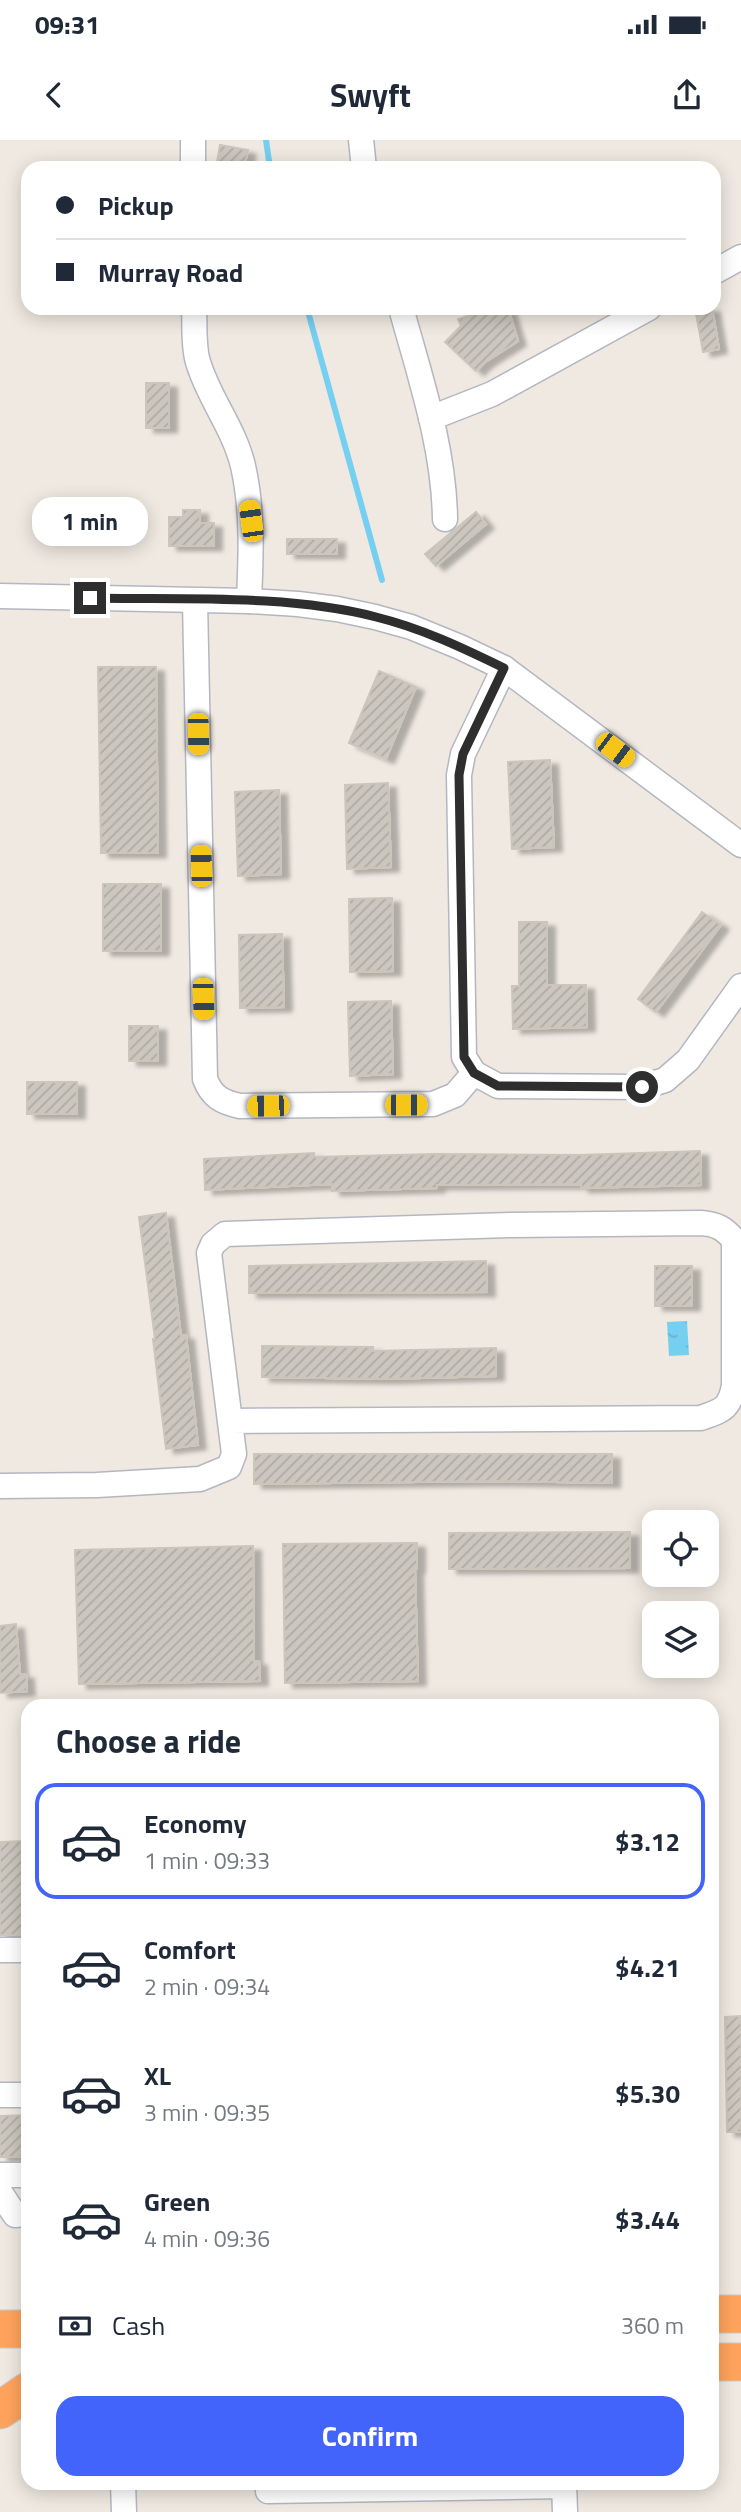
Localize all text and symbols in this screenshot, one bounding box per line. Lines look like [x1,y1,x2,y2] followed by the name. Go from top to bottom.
[35,5,100,44] text: 09:31
[330,71,411,119] text: Swyft
[35,76,73,114] icon: back
[668,76,706,114] icon: share
[98,186,174,225] text: Pickup
[98,253,243,292] text: Murray Road
[32,496,148,546] callout: 1 min
[238,499,265,543] car
[62,504,118,539] text: 1 min
[74,582,106,614] route end
[188,713,209,755] car
[592,729,639,771] car
[190,845,213,887] car
[192,978,215,1020] car
[626,1071,658,1103] route start
[247,1095,290,1117] car
[386,1095,428,1116] car
[642,1510,719,1678] map controls
[642,1510,719,1587] button: locate
[642,1601,719,1678] button: layers
[56,1717,241,1765] text: Choose a ride
[144,1804,246,1843] text: Economy
[60,1810,123,1873] icon: car
[615,1822,680,1861] text: $3.12
[144,1843,270,1878] text: 1 min · 09:33
[144,1930,236,1969] text: Comfort
[60,1936,123,1999] icon: car
[615,1948,680,1987] text: $4.21
[144,1969,270,2004] text: 2 min · 09:34
[144,2056,171,2095] text: XL
[60,2062,123,2125] icon: car
[615,2074,680,2113] text: $5.30
[144,2095,270,2130] text: 3 min · 09:35
[144,2182,210,2221] text: Green
[60,2188,123,2251] icon: car
[615,2200,680,2239] text: $3.44
[144,2221,270,2256] text: 4 min · 09:36
[112,2306,165,2345] text: Cash
[56,2307,94,2345] icon: cash
[621,2308,684,2343] text: 360 m
[56,2396,684,2476] button: Confirm

